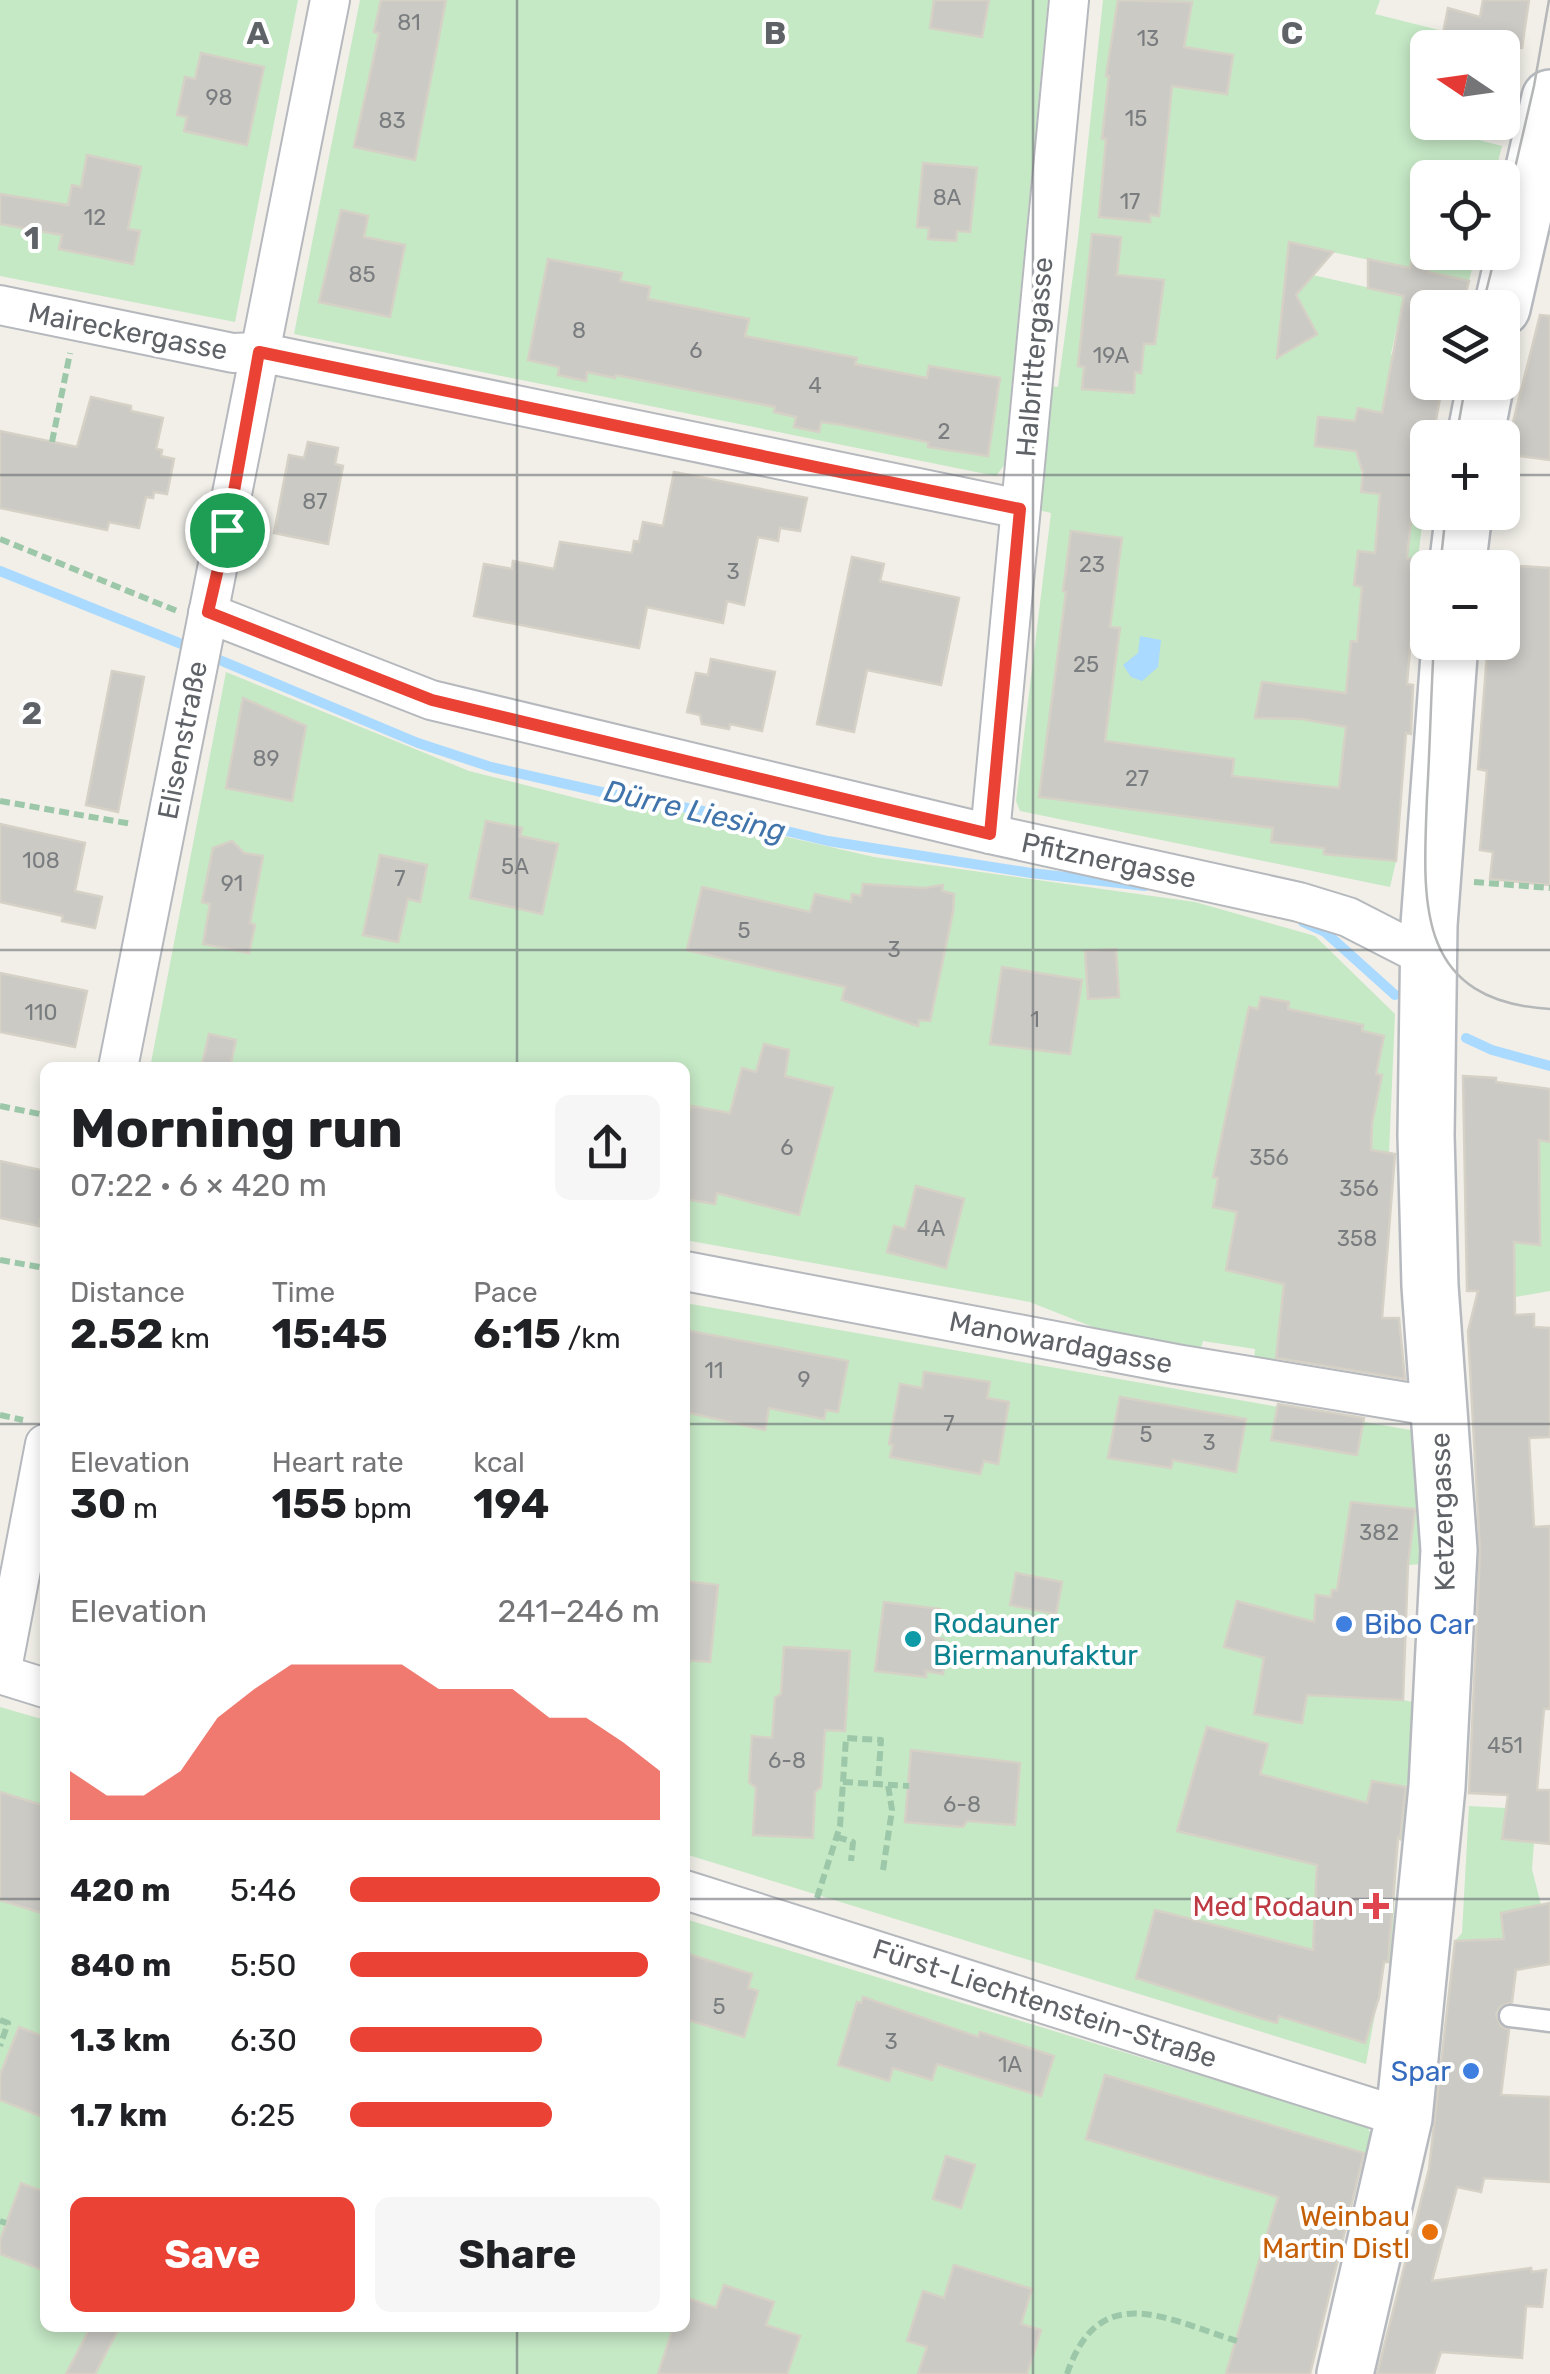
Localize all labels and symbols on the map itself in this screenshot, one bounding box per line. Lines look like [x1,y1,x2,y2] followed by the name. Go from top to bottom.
[397,9,421,36] house number: 81
[247,14,270,52] text: A
[764,14,786,52] text: B
[1281,14,1303,52] text: C
[1137,25,1159,52] house number: 13
[1410,30,1520,140] north arrow
[205,84,233,111] house number: 98
[1125,105,1147,132] house number: 15
[378,107,406,134] house number: 83
[933,184,962,211] house number: 8A
[1120,188,1140,215] house number: 17
[84,204,106,231] house number: 12
[24,219,40,257] text: 1
[1009,256,1060,458] street label: Halbrittergasse
[348,261,376,288] house number: 85
[26,296,230,367] street label: Maireckergasse
[572,317,586,344] house number: 8
[689,337,703,364] house number: 6
[1093,342,1129,369] house number: 19A
[808,372,822,399] house number: 4
[938,418,950,445] house number: 2
[185,488,270,573] pin
[302,488,328,515] house number: 87
[1079,551,1105,578] house number: 23
[726,558,740,585] house number: 3
[1073,651,1099,678] house number: 25
[151,658,214,822] street label: Elisenstraße
[22,694,42,732] text: 2
[252,745,280,772] house number: 89
[1125,765,1149,792] house number: 27
[601,773,789,849] water label: Dürre Liesing
[1018,826,1199,895] street label: Pfitznergasse
[22,847,60,874] house number: 108
[501,853,529,880] house number: 5A
[394,865,406,892] house number: 7
[221,870,243,897] house number: 91
[737,917,751,944] house number: 5
[887,936,901,963] house number: 3
[25,999,57,1026] house number: 110
[1030,1006,1040,1033] house number: 1
[780,1134,794,1161] house number: 6
[1249,1144,1289,1171] house number: 356
[1339,1175,1379,1202] house number: 356
[917,1215,945,1242] house number: 4A
[1337,1225,1377,1252] house number: 358
[946,1305,1175,1380] street label: Manowardagasse
[705,1357,723,1384] house number: 11
[797,1366,811,1393] house number: 9
[943,1410,955,1437] house number: 7
[1139,1421,1153,1448] house number: 5
[1202,1429,1216,1456] house number: 3
[1423,1432,1462,1592] street label: Ketzergasse
[1359,1519,1399,1546] house number: 382
[933,1607,1138,1672] place label: Rodauner Biermanufaktur
[1364,1608,1474,1641] place label: Bibo Car
[1333,1613,1355,1635] marker: Bibo Car
[902,1628,924,1650] marker: Rodauner Biermanufaktur
[1487,1732,1523,1759] house number: 451
[768,1747,806,1774] house number: 6-8
[943,1791,981,1818] house number: 6-8
[1192,1890,1354,1923] place label: Med Rodaun
[1363,1893,1389,1919] marker: Med Rodaun
[869,1932,1221,2075] street label: Fürst-Liechtenstein-Straße
[712,1993,726,2020] house number: 5
[884,2028,898,2055] house number: 3
[998,2051,1022,2078] house number: 1A
[1391,2055,1451,2088] place label: Spar
[1460,2060,1482,2082] marker: Spar
[1262,2200,1410,2265] place label: Weinbau Martin Distl
[1419,2221,1441,2243] marker: Weinbau Martin Distl

